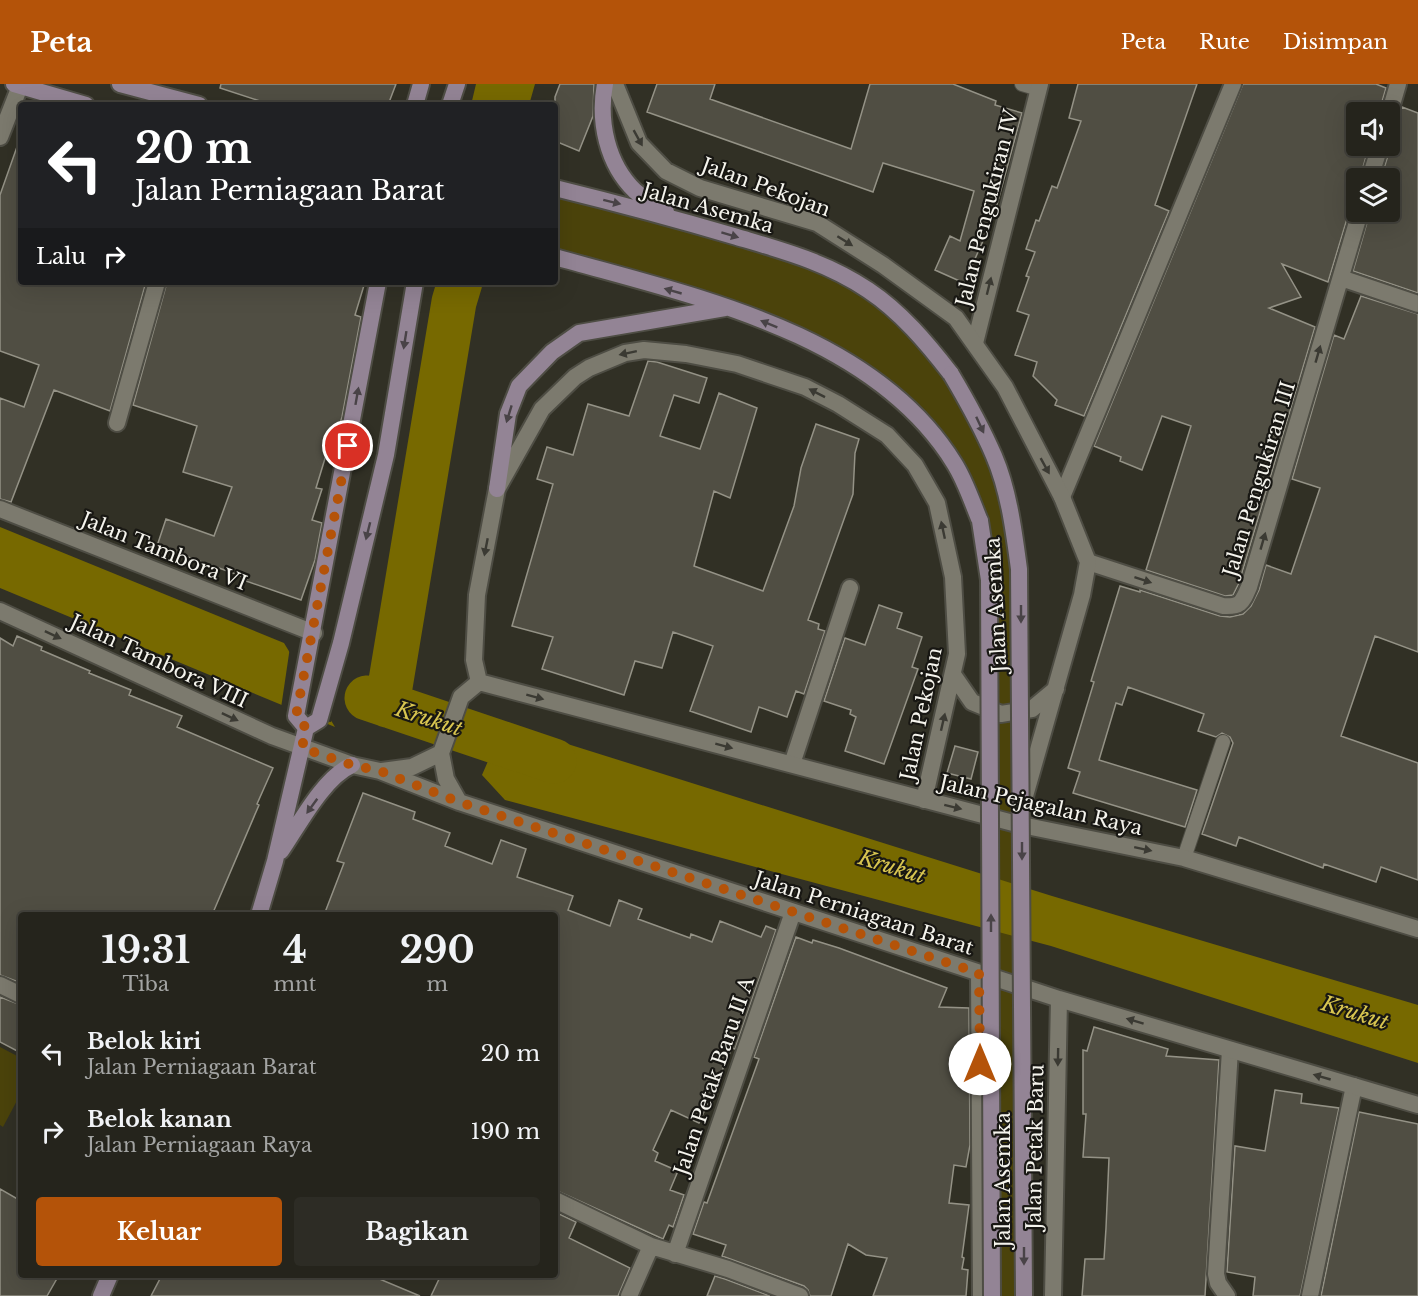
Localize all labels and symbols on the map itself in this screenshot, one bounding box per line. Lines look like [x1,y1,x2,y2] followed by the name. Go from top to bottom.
[950,107,1023,312] street label: Jalan Pengukiran IV
[633,130,643,147] one-way arrow
[695,152,834,222] street label: Jalan Pekojan
[637,177,777,238] street label: Jalan Asemka
[603,198,621,208] one-way arrow
[721,231,739,240] one-way arrow
[837,235,853,246] one-way arrow
[985,277,994,295] one-way arrow
[664,286,682,295] one-way arrow
[760,319,778,329] one-way arrow
[401,330,410,349] one-way arrow
[1314,345,1323,363] one-way arrow
[619,349,637,359] one-way arrow
[1217,378,1300,583] street label: Jalan Pengukiran III
[353,386,362,405] one-way arrow
[808,388,825,398] one-way arrow
[503,405,513,423] one-way arrow
[975,417,984,434] one-way arrow
[322,420,373,471] pin
[1040,458,1050,475] one-way arrow
[75,506,250,595] street label: Jalan Tambora VI
[938,521,947,540] one-way arrow
[362,522,372,540] one-way arrow
[1259,532,1268,550] one-way arrow
[980,536,1012,676] street label: Jalan Asemka
[481,538,490,557] one-way arrow
[1134,576,1152,585] one-way arrow
[1016,604,1025,623] one-way arrow
[64,608,252,713] street label: Jalan Tambora VIII
[45,631,62,640] one-way arrow
[895,645,947,786] street label: Jalan Pekojan
[526,692,544,702] one-way arrow
[391,696,466,742] water label: Krukut
[222,712,239,721] one-way arrow
[938,713,948,732] one-way arrow
[715,742,733,752] one-way arrow
[934,769,1146,840] street label: Jalan Pejagalan Raya
[306,798,318,814] one-way arrow
[944,803,962,813] one-way arrow
[1017,841,1027,860] one-way arrow
[854,844,929,890] water label: Krukut
[1134,845,1152,855] one-way arrow
[748,865,977,960] street label: Jalan Perniagaan Barat
[986,913,996,932] one-way arrow
[668,973,759,1181] street label: Jalan Petak Baru II A
[1317,990,1392,1036] water label: Krukut
[1126,1016,1144,1025] one-way arrow
[948,1032,1012,1096] position arrow
[1053,1048,1063,1067] one-way arrow
[1022,1064,1048,1233] street label: Jalan Petak Baru
[1313,1072,1331,1081] one-way arrow
[991,1111,1015,1251] street label: Jalan Asemka
[1019,1246,1029,1265] one-way arrow

